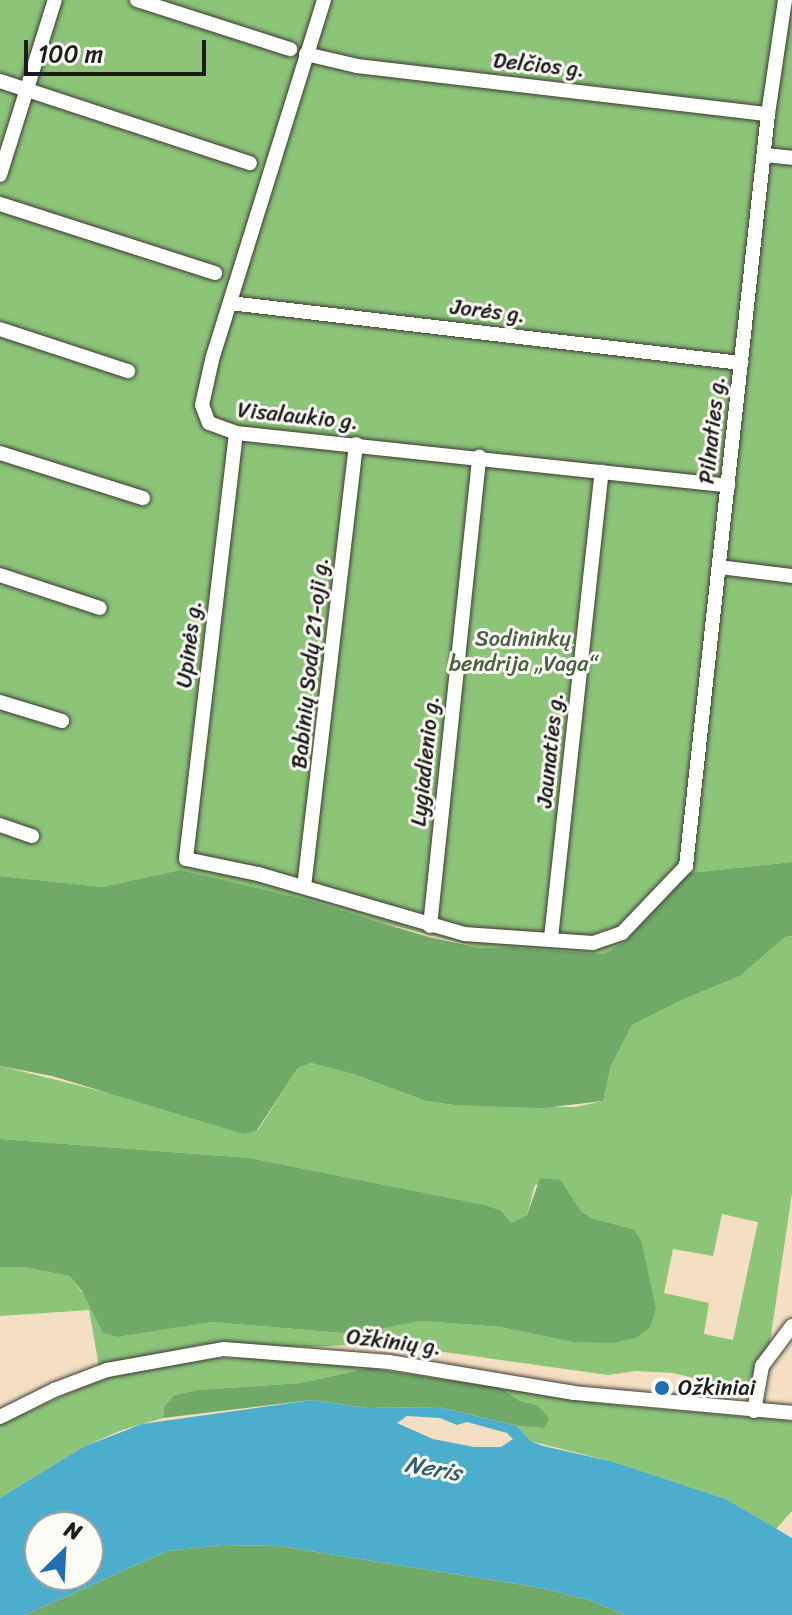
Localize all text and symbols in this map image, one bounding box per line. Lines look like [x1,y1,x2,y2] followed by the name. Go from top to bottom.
[28,24,210,74] scale bar
[38,33,103,75] text: 100 m
[492,47,586,83] street label: Delčios g.
[449,293,527,329] street label: Jorės g.
[693,375,731,485] street label: Pilnaties g.
[236,397,360,435] street label: Visalaukio g.
[286,556,334,770] street label: Babinių Sodų 21-oji g.
[171,599,207,689] street label: Upinės g.
[449,625,597,676] park label: Sodininkų bendrija „Vaga“
[531,691,569,809] street label: Jaunaties g.
[405,694,445,828] street label: Lygiadienio g.
[345,1323,443,1361] street label: Ožkinių g.
[678,1375,756,1401] place label: Ožkiniai
[653,1379,671,1397] marker: Ožkiniai
[403,1450,463,1488] water label: Neris
[58,1510,88,1551] text: N
[24,1511,104,1591] north arrow

